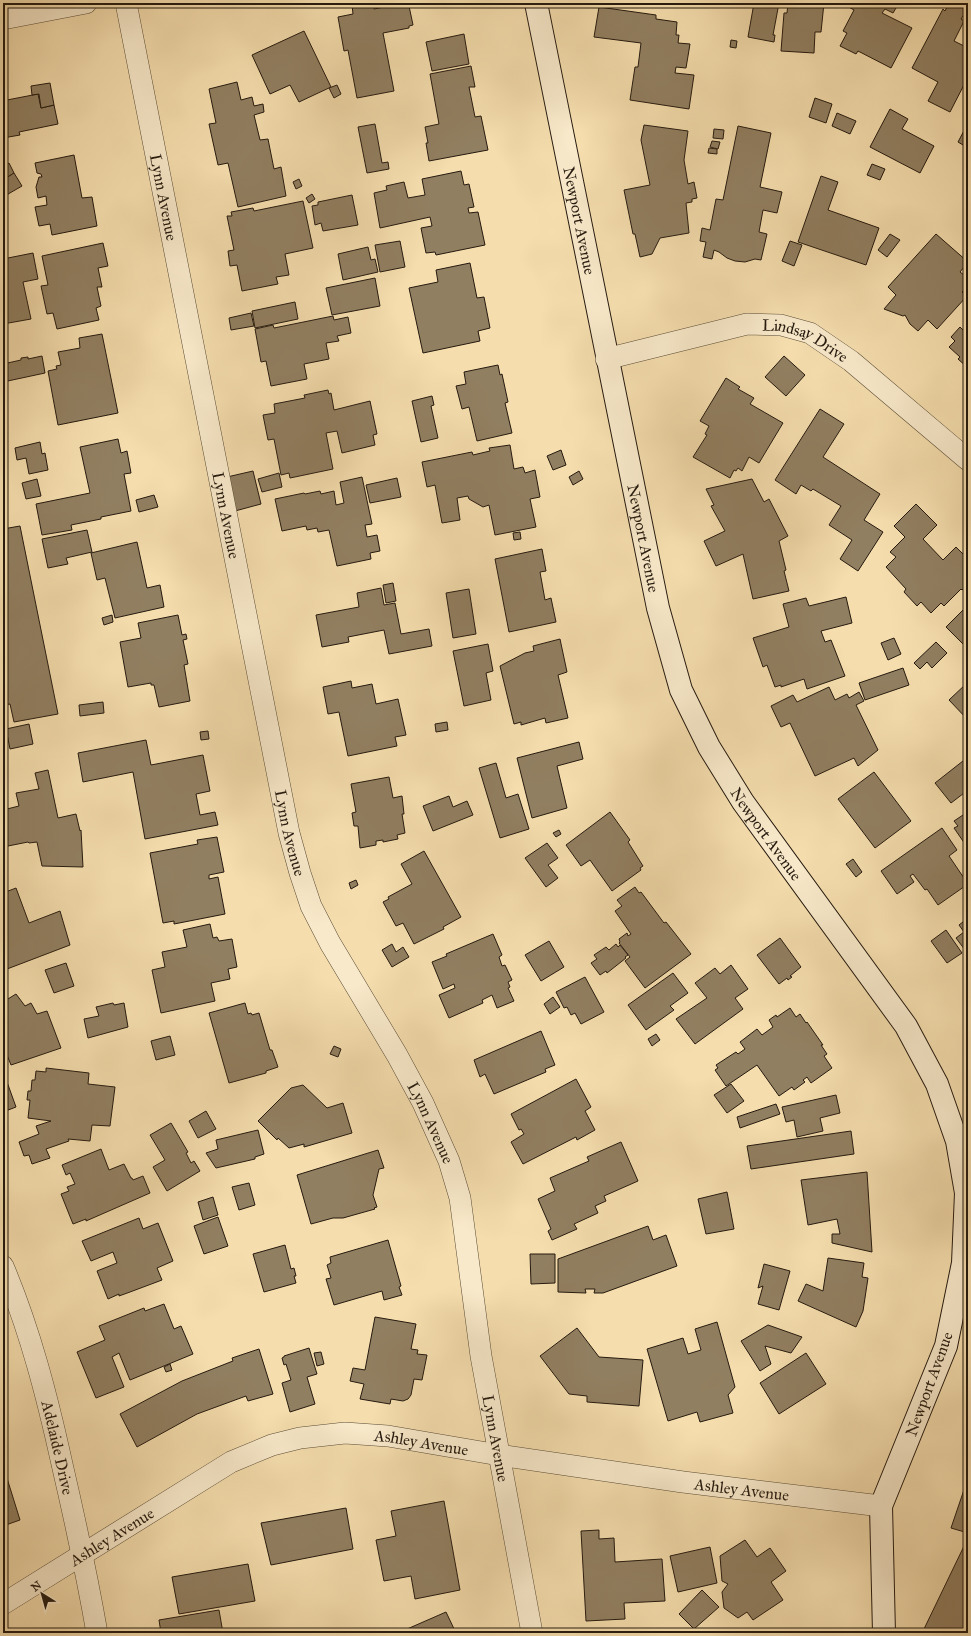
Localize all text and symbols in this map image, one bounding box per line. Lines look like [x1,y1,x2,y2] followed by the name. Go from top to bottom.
[146,152,182,243] street label: Lynn Avenue
[560,165,600,277] street label: Newport Avenue
[762,315,852,366] street label: Lindsay Drive
[209,470,244,561] street label: Lynn Avenue
[624,483,664,594] street label: Newport Avenue
[727,784,806,884] street label: Newport Avenue
[271,788,310,878] street label: Lynn Avenue
[404,1078,458,1167] street label: Lynn Avenue
[901,1329,957,1439] street label: Newport Avenue
[479,1393,514,1484] street label: Lynn Avenue
[38,1398,78,1497] street label: Adelaide Drive
[372,1425,470,1459] street label: Ashley Avenue
[692,1474,791,1504] street label: Ashley Avenue
[65,1503,157,1570] street label: Ashley Avenue
[22,1574,62,1614] north arrow
[29,1578,44,1594] text: N

